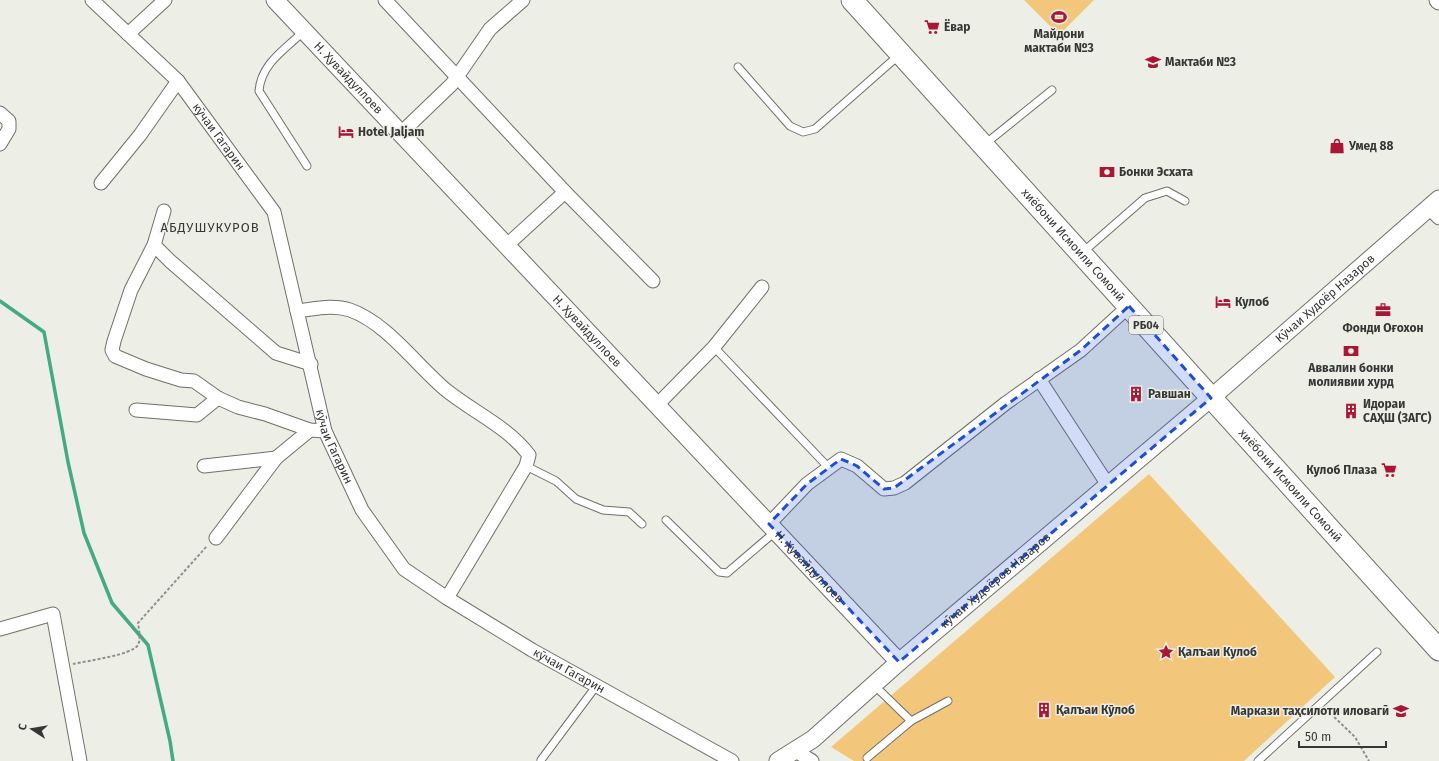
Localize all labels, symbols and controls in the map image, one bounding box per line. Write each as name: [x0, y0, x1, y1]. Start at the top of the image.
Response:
sports icon: Майдони мактаби №3: [1050, 8, 1068, 26]
supermarket icon: Ёвар: [923, 18, 941, 36]
place label: Ёвар: [944, 19, 971, 34]
place label: Майдони мактаби №3: [1024, 27, 1094, 55]
street label: Н. Ҳувайдуллоев: [311, 39, 386, 117]
school or university icon: Мактаби №3: [1144, 53, 1162, 71]
place label: Мактаби №3: [1165, 55, 1236, 69]
street label: кӯчаи Гагарин: [189, 100, 248, 173]
hotel icon: Hotel Jaljam: [337, 123, 355, 141]
place label: Hotel Jaljam: [358, 125, 424, 139]
shop icon: Умед 88: [1328, 137, 1346, 155]
place label: Умед 88: [1348, 139, 1394, 153]
bank icon: Бонки Эсхата: [1098, 163, 1116, 181]
place label: Бонки Эсхата: [1119, 165, 1193, 179]
street label: хиёбони Исмоили Сомонӣ: [1019, 185, 1128, 304]
district label: АБДУШУКУРОВ: [160, 220, 260, 235]
street label: Кӯчаи Худоёр Назаров: [1273, 251, 1378, 345]
street label: Н. Ҳувайдуллоев: [550, 292, 624, 370]
hotel icon: Кулоб: [1214, 293, 1232, 311]
place label: Кулоб: [1235, 295, 1269, 309]
office icon: Фонди Оғохон: [1374, 301, 1392, 319]
road number: РБ04: [1129, 316, 1163, 334]
place label: Фонди Оғохон: [1342, 321, 1424, 335]
bank icon: Аввалин бонки молиявии хурд: [1342, 342, 1360, 360]
place label: Аввалин бонки молиявии хурд: [1307, 361, 1394, 389]
building icon: Равшан: [1127, 385, 1145, 403]
place label: Равшан: [1148, 387, 1191, 401]
place label: Идораи САҲШ (ЗАГС): [1363, 397, 1431, 425]
building icon: Идораи САҲШ (ЗАГС): [1342, 402, 1360, 420]
street label: кӯчаи Гагарин: [313, 408, 356, 486]
street label: хиёбони Исмоили Сомонӣ: [1236, 426, 1345, 545]
supermarket icon: Кулоб Плаза: [1380, 461, 1398, 479]
place label: Кулоб Плаза: [1306, 463, 1377, 477]
street label: Н. Ҳувайдуллоев: [772, 528, 847, 606]
street label: кӯчаи Худоёров Назаров: [937, 530, 1054, 631]
place icon: Қалъаи Кулоб: [1157, 643, 1175, 661]
street label: кӯчаи Гагарин: [531, 645, 607, 696]
place label: Қалъаи Кулоб: [1178, 645, 1257, 659]
building icon: Қалъаи Кӯлоб: [1035, 701, 1053, 719]
school or university icon: Маркази таҳсилоти иловагӣ: [1392, 702, 1410, 720]
place label: Қалъаи Кӯлоб: [1056, 703, 1135, 717]
place label: Маркази таҳсилоти иловагӣ: [1231, 704, 1389, 718]
north arrow: [12, 709, 52, 749]
text: С: [16, 722, 30, 731]
scale bar: [1299, 723, 1386, 749]
text: 50 m: [1305, 730, 1331, 744]

